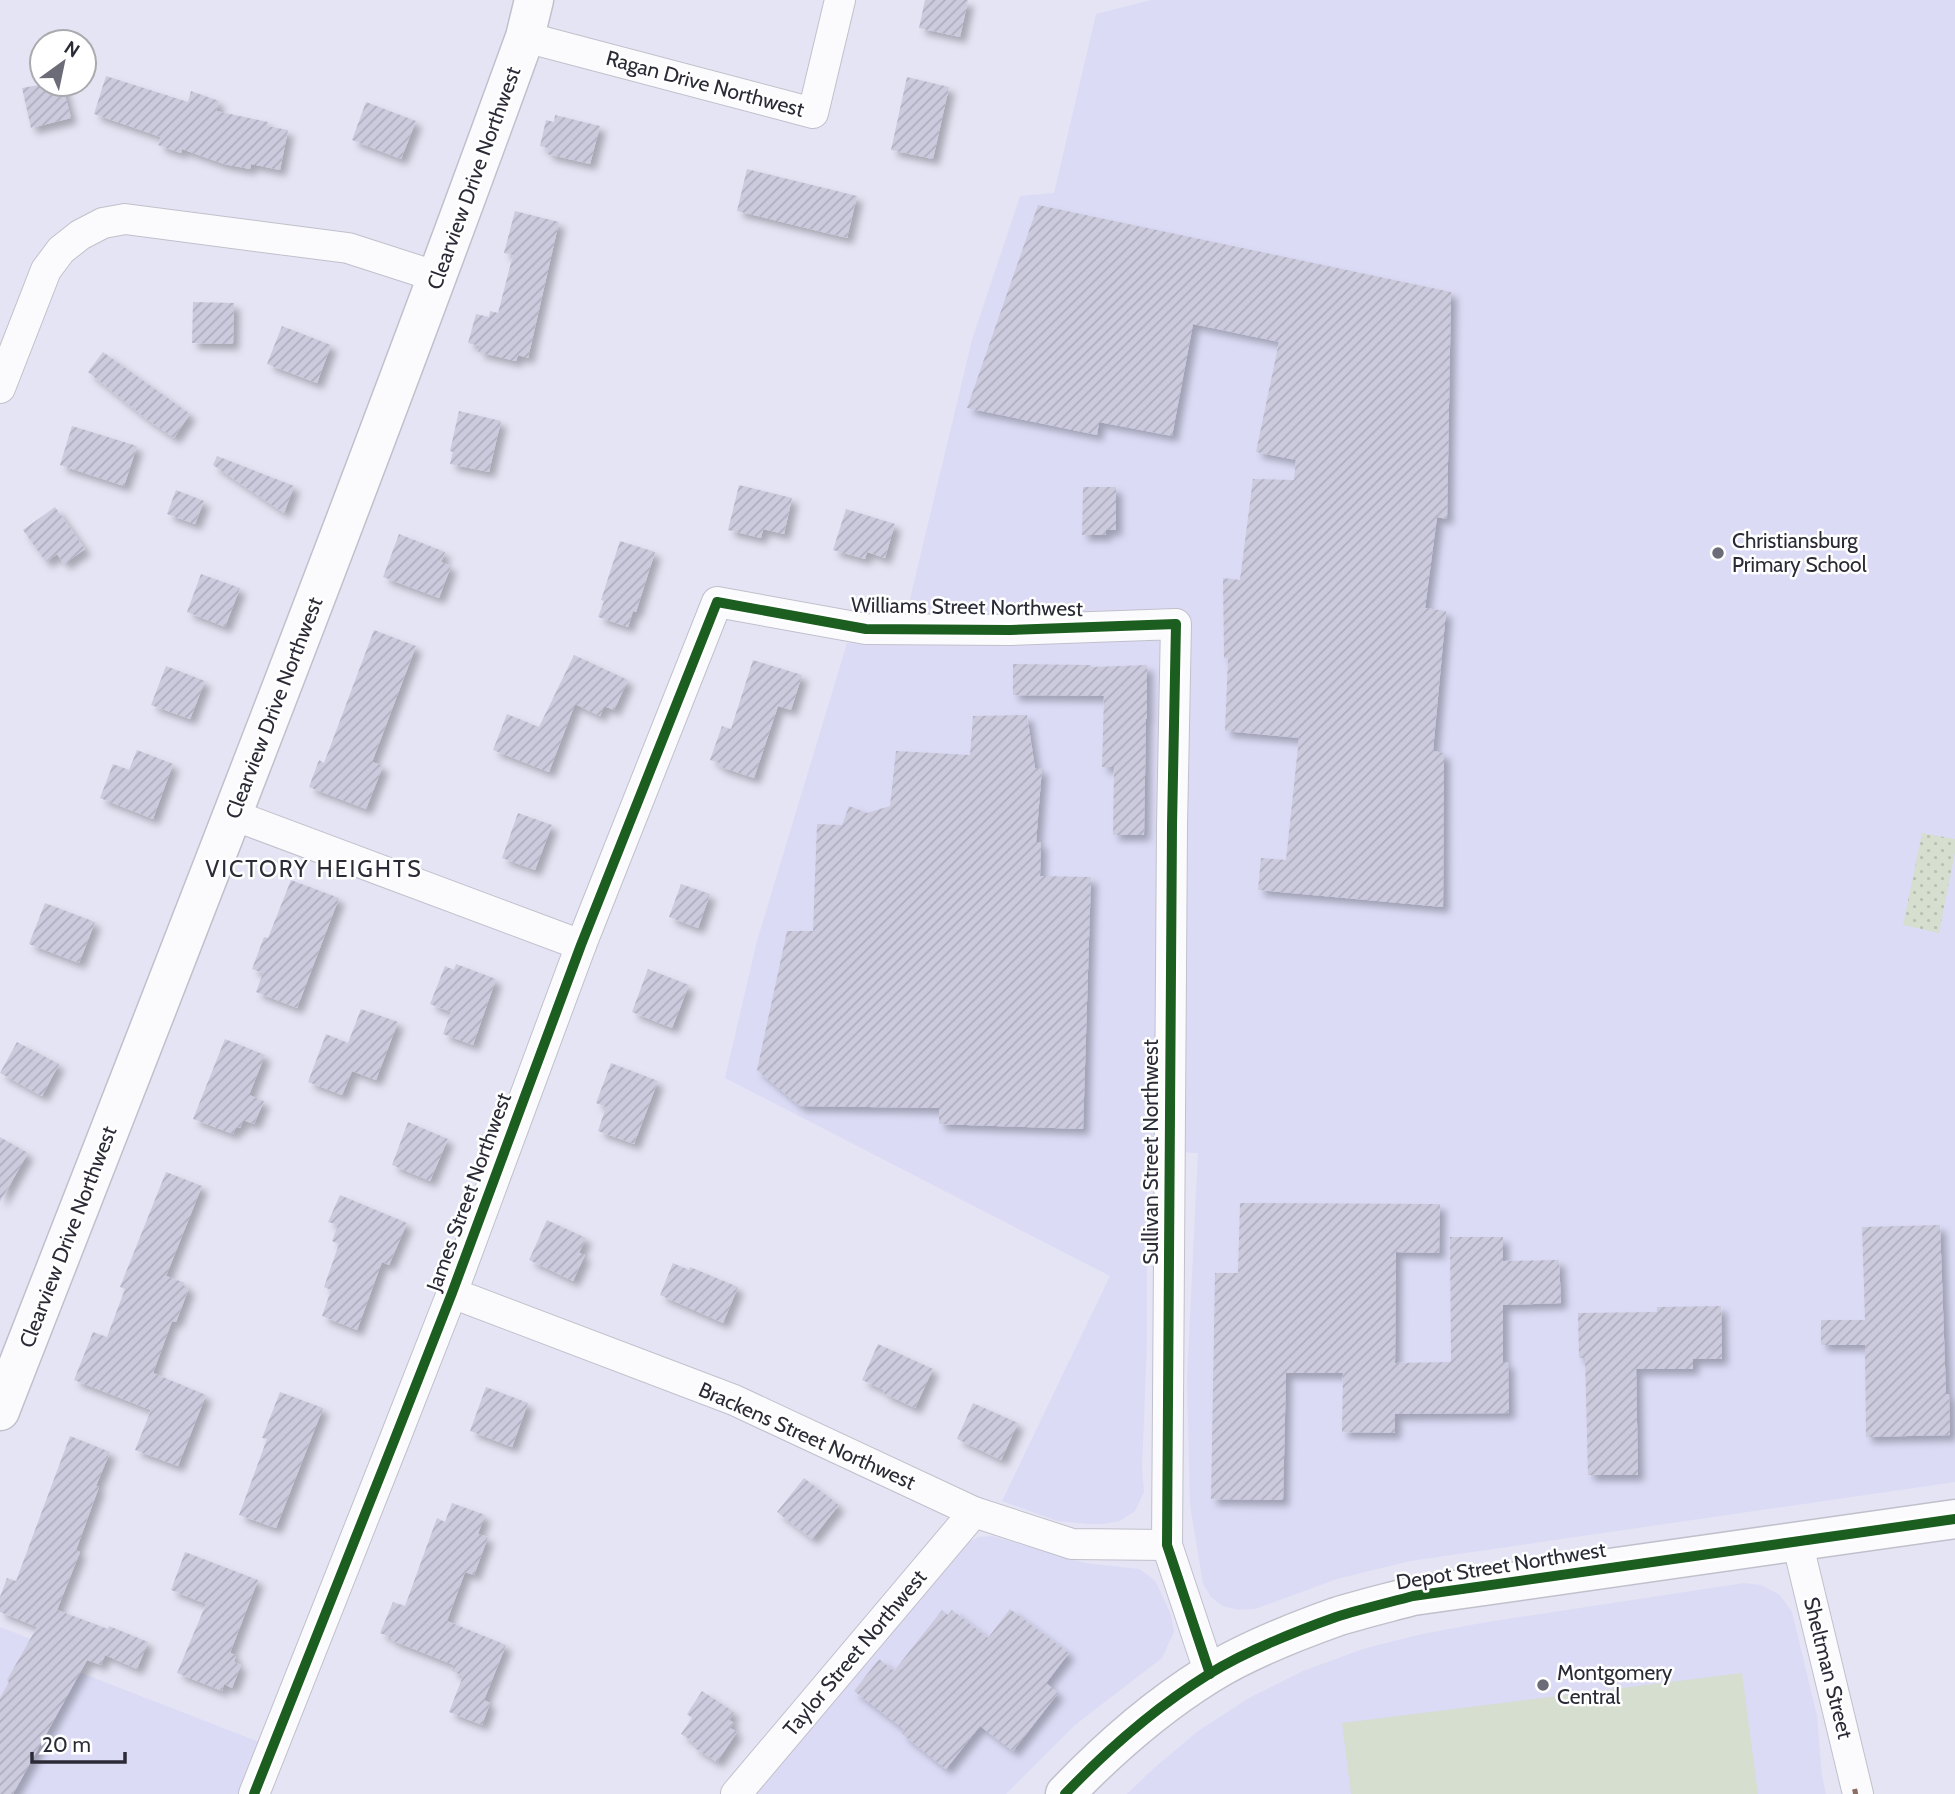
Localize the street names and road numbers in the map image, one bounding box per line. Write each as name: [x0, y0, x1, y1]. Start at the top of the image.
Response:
street label: Ragan Drive Northwest: [603, 45, 807, 122]
street label: Clearview Drive Northwest: [422, 63, 525, 293]
street label: Williams Street Northwest: [851, 592, 1083, 621]
street label: Clearview Drive Northwest: [220, 594, 327, 822]
street label: Sullivan Street Northwest: [1138, 1039, 1163, 1265]
street label: James Street Northwest: [421, 1089, 516, 1295]
street label: Clearview Drive Northwest: [14, 1123, 121, 1351]
street label: Brackens Street Northwest: [695, 1376, 919, 1495]
street label: Depot Street Northwest: [1394, 1537, 1608, 1594]
street label: Taylor Street Northwest: [778, 1564, 931, 1741]
street label: Sheltman Street: [1799, 1594, 1858, 1741]

